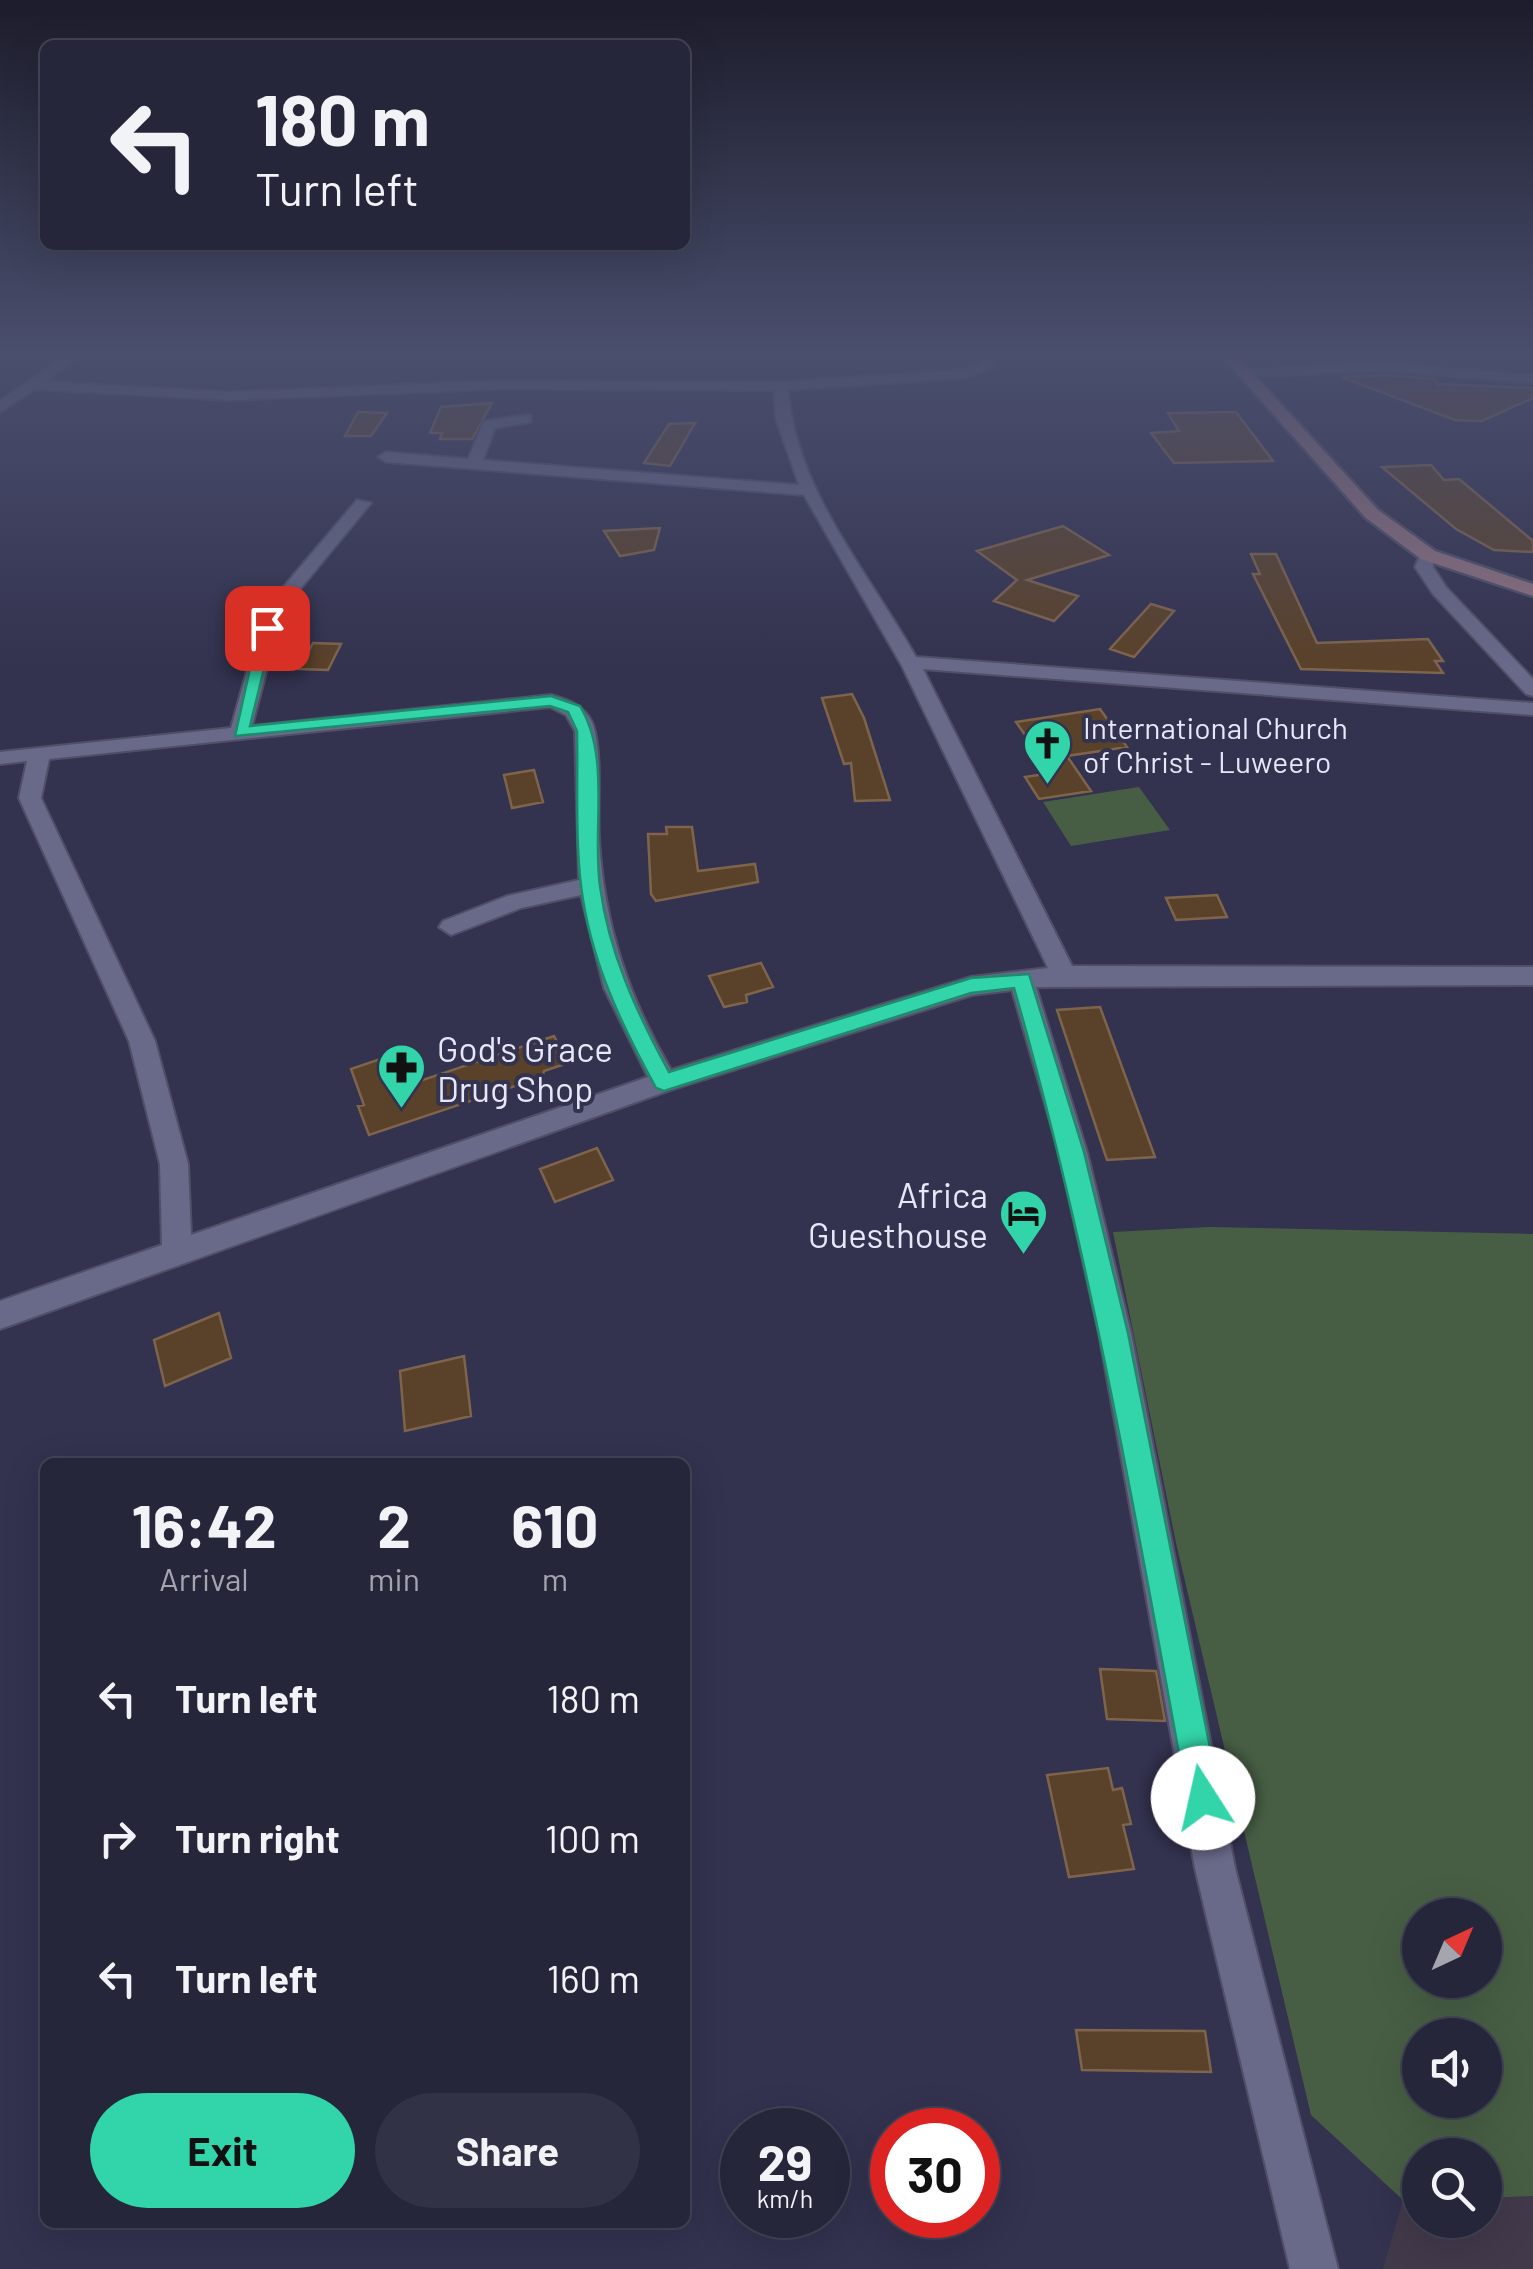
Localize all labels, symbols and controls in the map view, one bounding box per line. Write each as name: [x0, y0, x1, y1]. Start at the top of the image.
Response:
text: 180 m: [255, 76, 430, 160]
icon: left: [90, 80, 220, 210]
text: Turn left: [255, 161, 419, 215]
pin: [225, 586, 310, 671]
icon: arrive: [240, 601, 295, 656]
place label: International Church of Christ - Luweero: [1083, 709, 1348, 779]
church icon: International Church of Christ - Luweero: [1022, 718, 1074, 786]
place label: God's Grace Drug Shop: [437, 1027, 613, 1109]
pharmacy icon: God's Grace Drug Shop: [376, 1042, 428, 1110]
place label: Africa Guesthouse: [808, 1173, 988, 1255]
hotel icon: Africa Guesthouse: [997, 1188, 1049, 1256]
text: 16:42: [131, 1488, 277, 1560]
text: 2: [377, 1488, 411, 1560]
text: 610: [511, 1488, 599, 1560]
text: Arrival: [159, 1559, 249, 1597]
text: min: [368, 1559, 420, 1597]
text: m: [542, 1559, 568, 1597]
icon: left: [90, 1671, 145, 1726]
text: Turn left: [175, 1675, 318, 1721]
text: 180 m: [546, 1675, 640, 1721]
position arrow: [1151, 1746, 1255, 1850]
icon: right: [90, 1811, 145, 1866]
text: Turn right: [175, 1815, 340, 1861]
text: 100 m: [545, 1815, 640, 1861]
north arrow: [1402, 1898, 1502, 1998]
map controls: [1402, 1898, 1502, 2238]
icon: left: [90, 1951, 145, 2006]
text: Turn left: [175, 1955, 318, 2001]
text: 160 m: [547, 1955, 640, 2001]
button: sound: [1402, 2018, 1502, 2118]
button: Exit: [90, 2093, 355, 2208]
button: Share: [375, 2093, 640, 2208]
speed limit sign: 30: [870, 2108, 1000, 2238]
text: 29: [758, 2131, 812, 2191]
button: search: [1402, 2138, 1502, 2238]
text: km/h: [757, 2183, 813, 2213]

